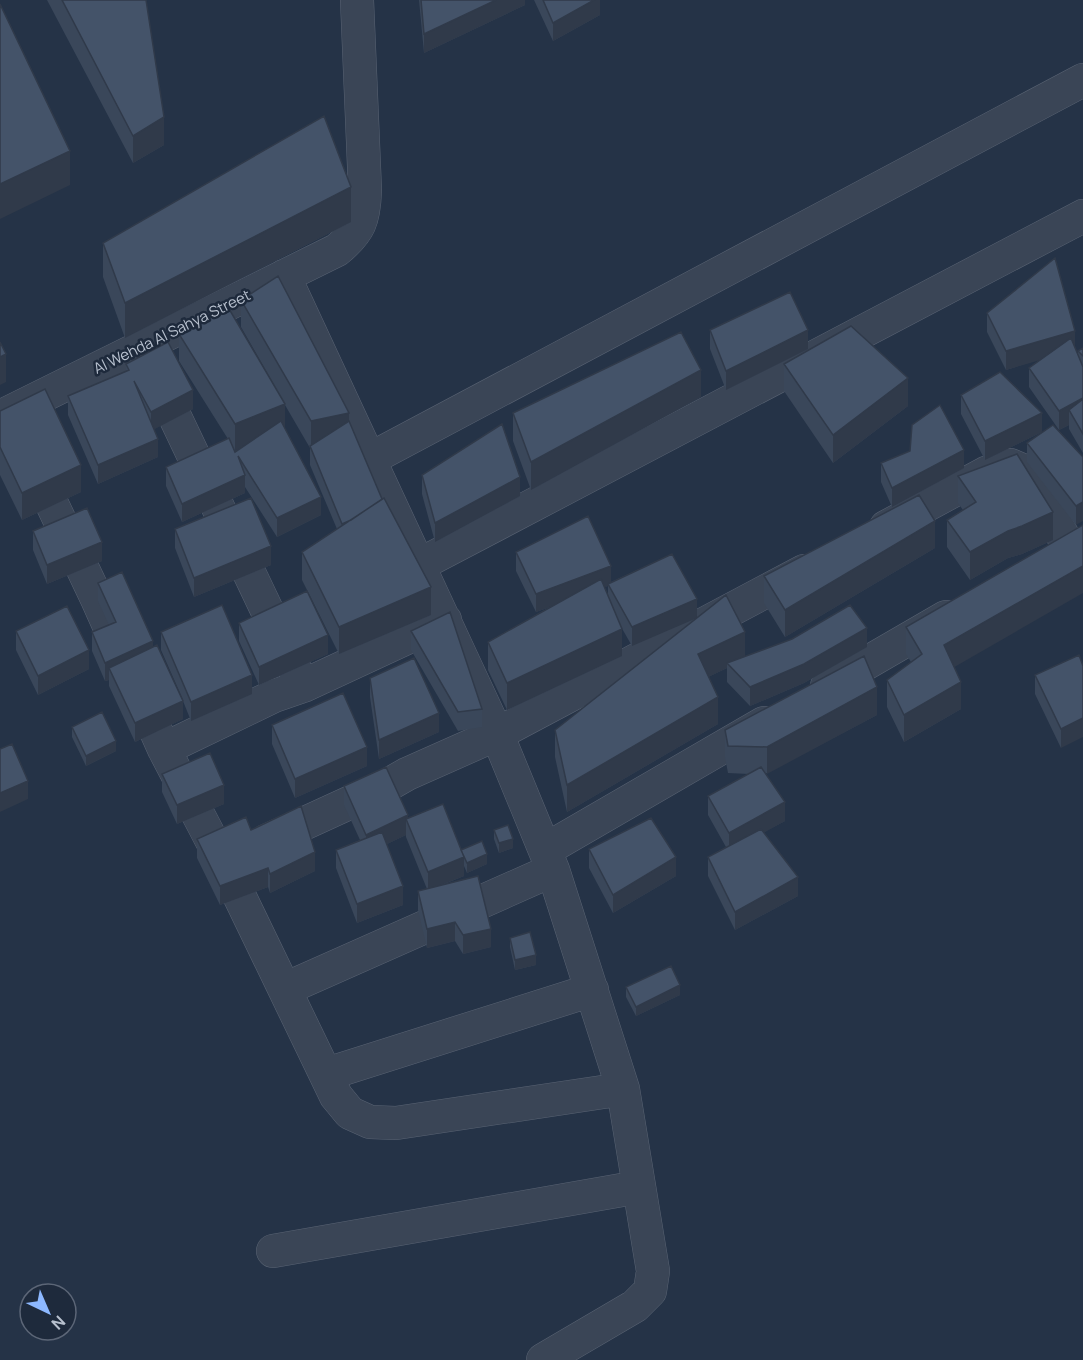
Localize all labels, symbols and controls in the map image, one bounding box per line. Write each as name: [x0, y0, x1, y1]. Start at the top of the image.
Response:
street label: Al Wehda Al Sahya Street: [90, 284, 254, 379]
north arrow: [18, 1282, 78, 1342]
text: N: [47, 1311, 70, 1335]

